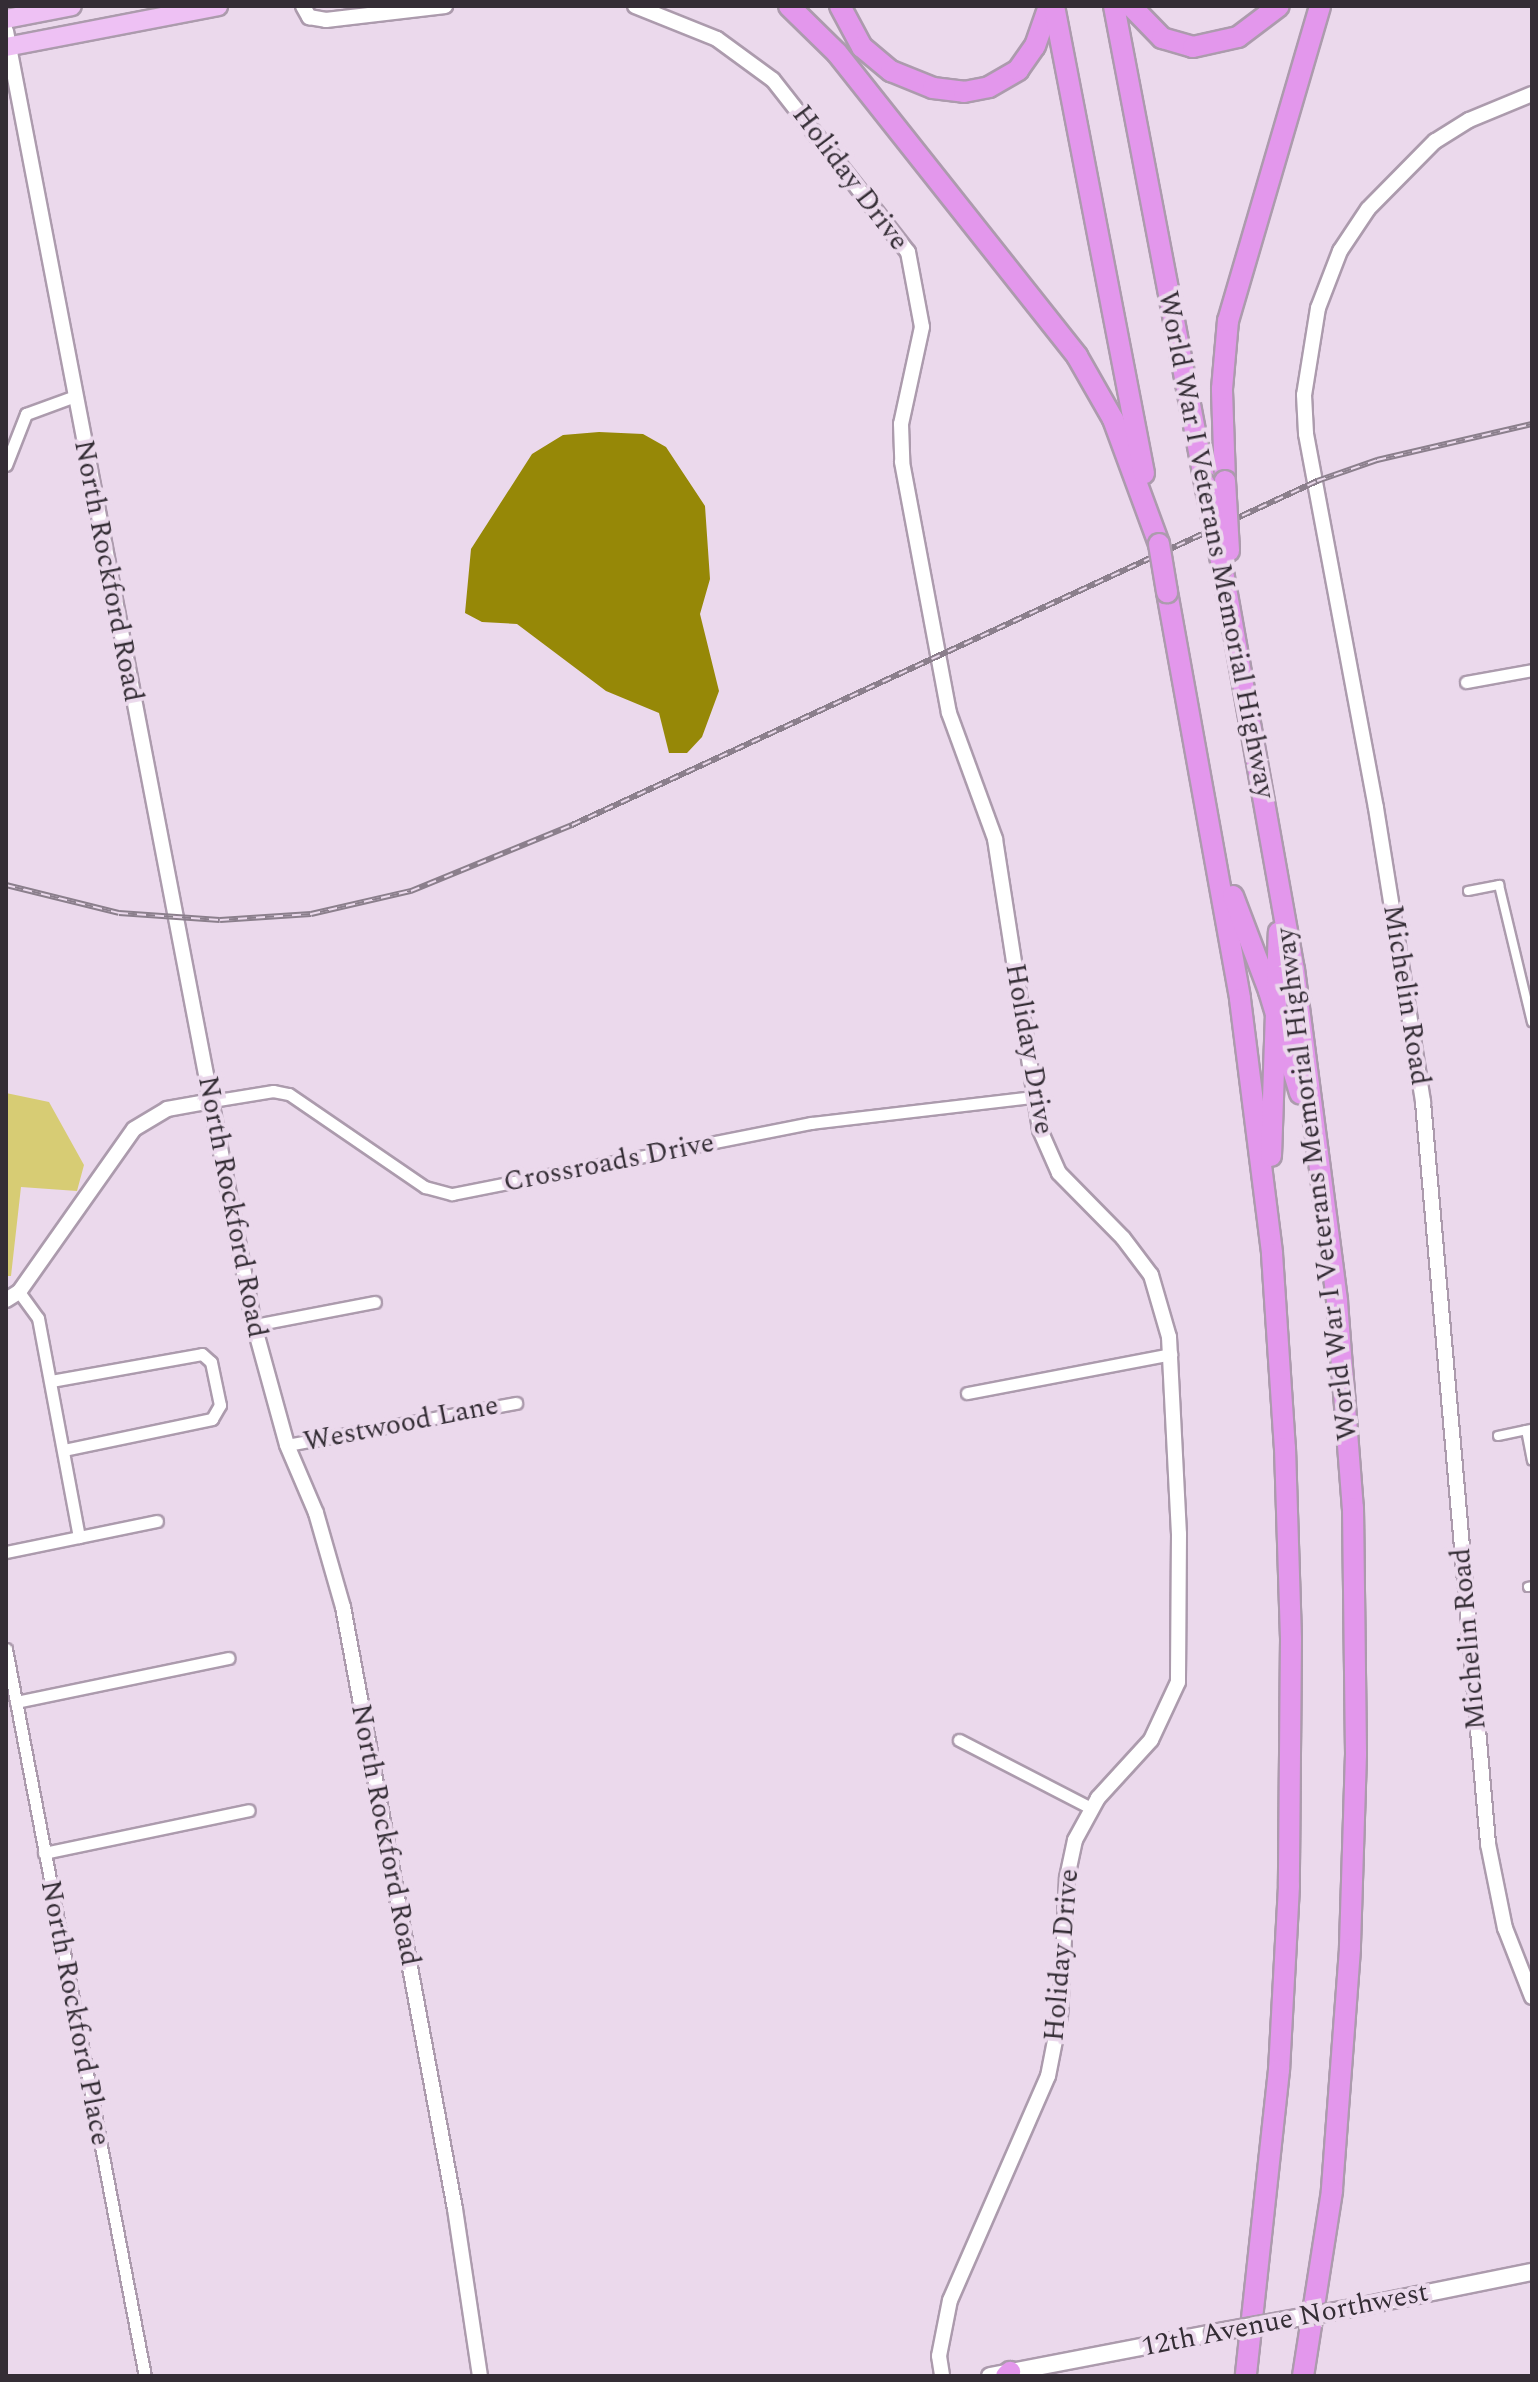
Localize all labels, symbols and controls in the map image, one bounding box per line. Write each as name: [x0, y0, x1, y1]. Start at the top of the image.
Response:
street label: Holiday Drive: [785, 99, 915, 257]
street label: World War I Veterans Memorial Highway: [1150, 288, 1282, 802]
street label: North Rockford Road: [66, 437, 150, 705]
street label: Michelin Road: [1375, 902, 1437, 1088]
street label: World War I Veterans Memorial Highway: [1269, 926, 1365, 1442]
street label: Holiday Drive: [997, 961, 1061, 1137]
street label: North Rockford Road: [190, 1073, 274, 1341]
street label: Crossroads Drive: [501, 1126, 717, 1200]
street label: Westwood Lane: [301, 1389, 501, 1459]
street label: Michelin Road: [1444, 1547, 1494, 1731]
street label: North Rockford Road: [343, 1701, 427, 1969]
street label: Holiday Drive: [1038, 1867, 1086, 2043]
street label: North Rockford Place: [33, 1877, 117, 2149]
street label: 12th Avenue Northwest: [1139, 2276, 1431, 2364]

